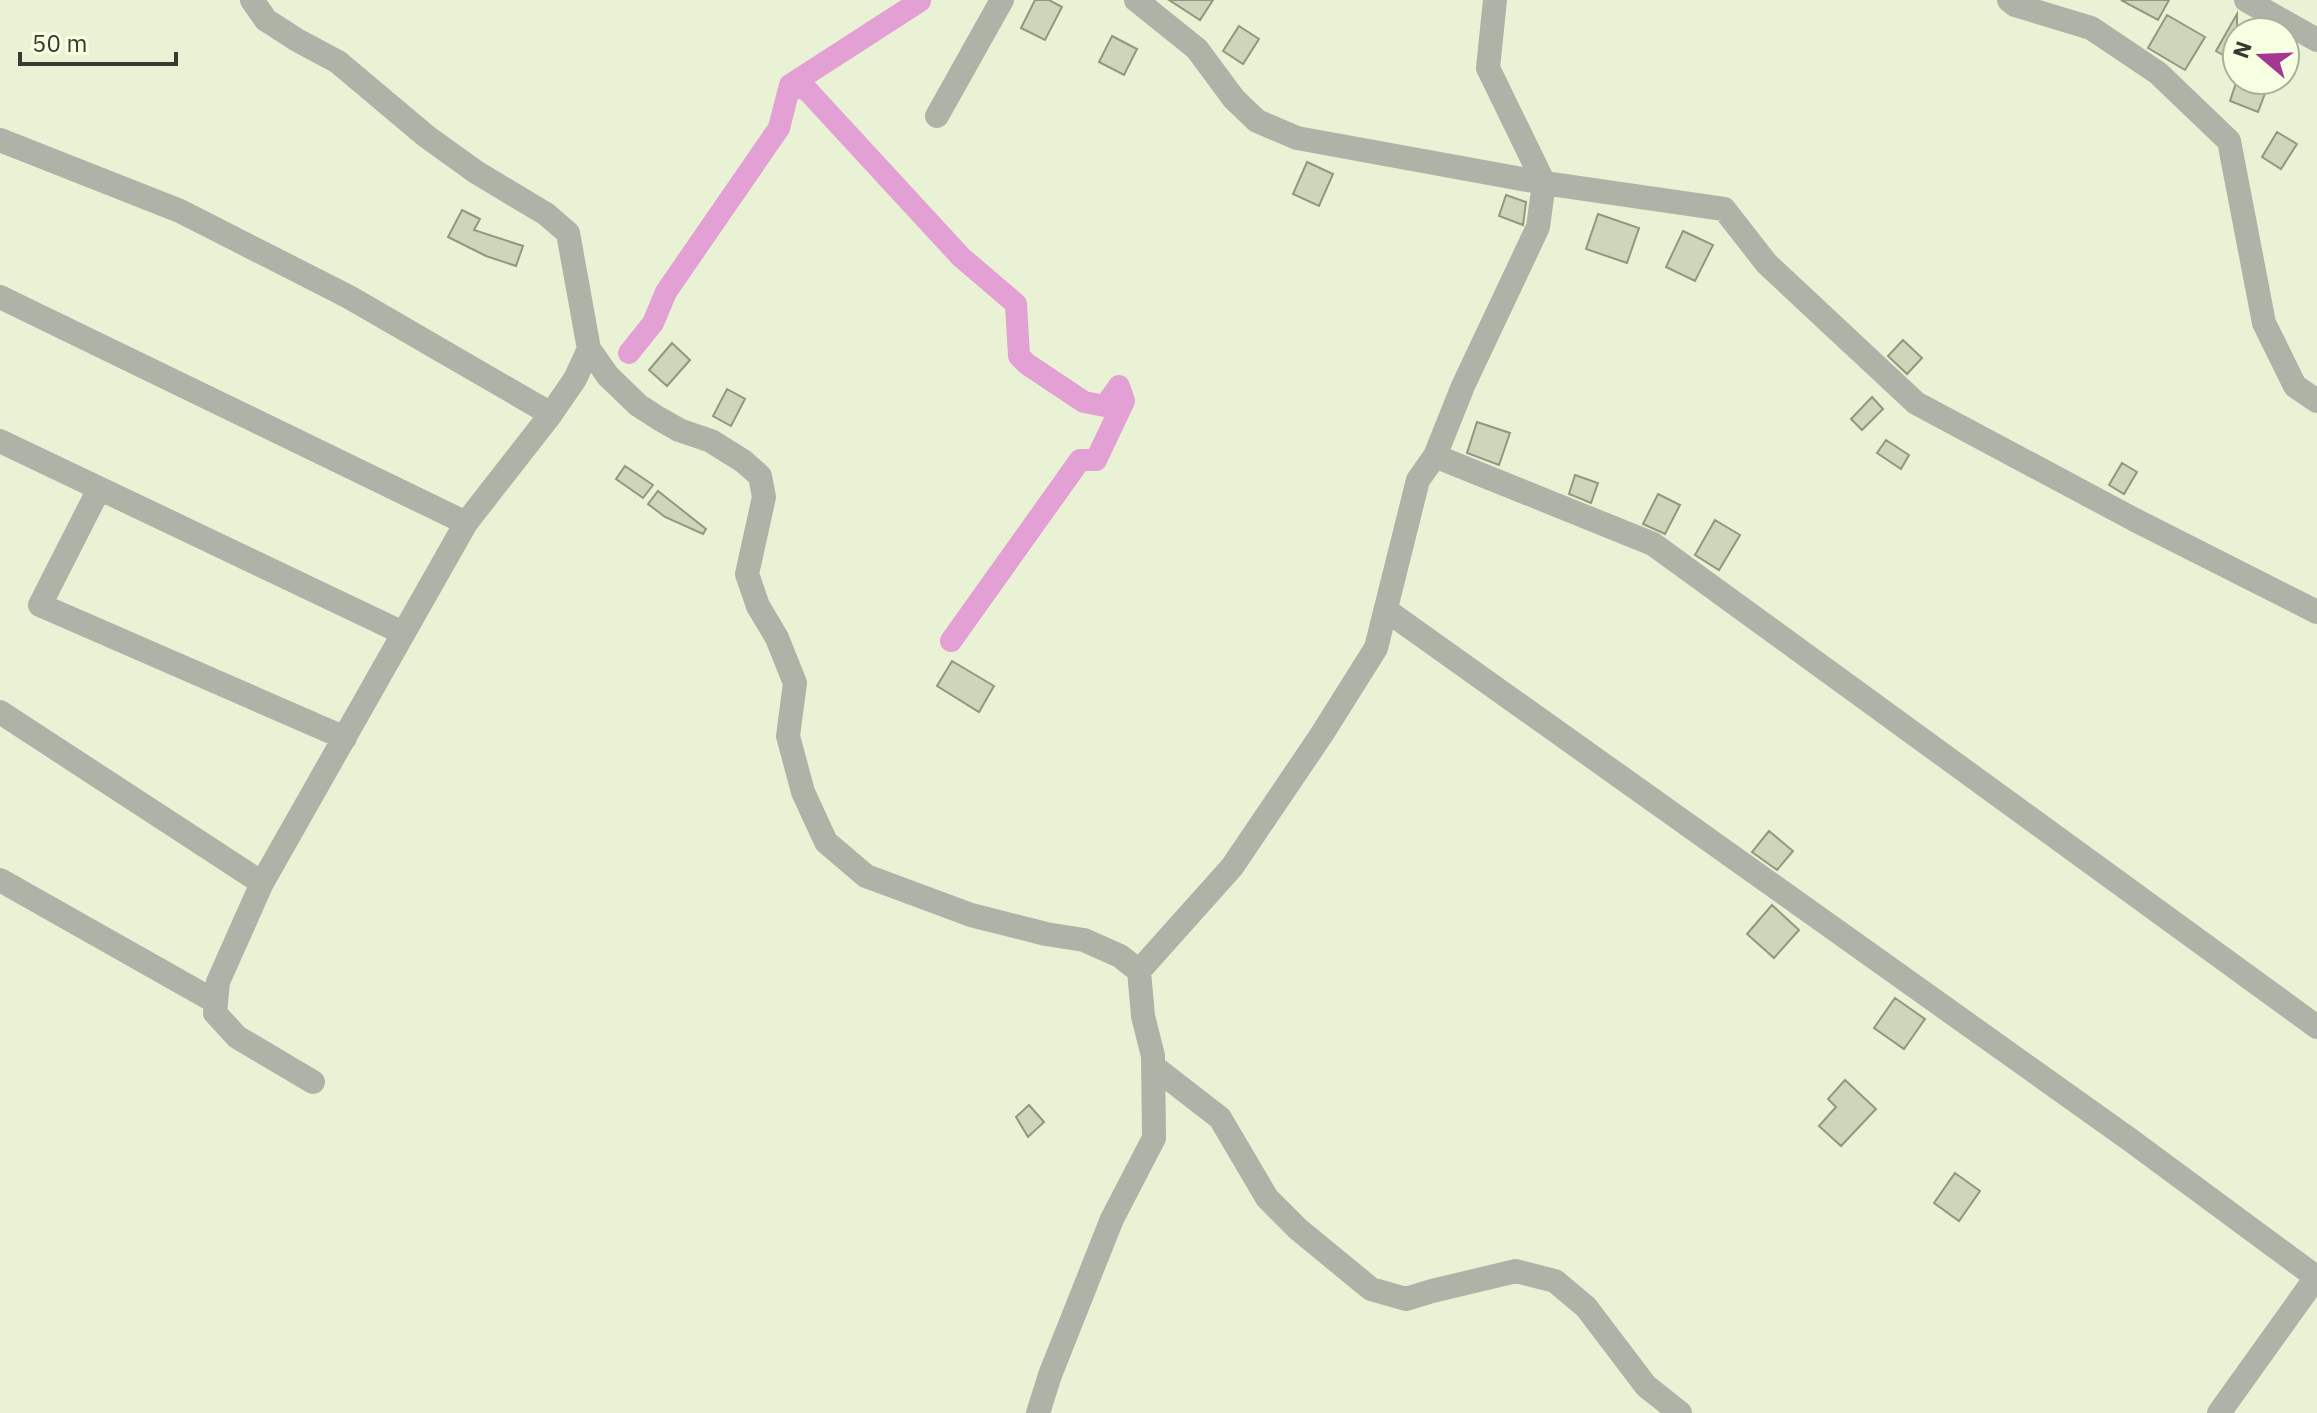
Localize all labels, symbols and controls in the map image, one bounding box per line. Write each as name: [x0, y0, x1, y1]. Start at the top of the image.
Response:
scale bar: [20, 16, 176, 66]
north arrow: [2221, 16, 2301, 96]
text: 50 m: [32, 27, 87, 59]
text: N: [2225, 37, 2258, 62]

